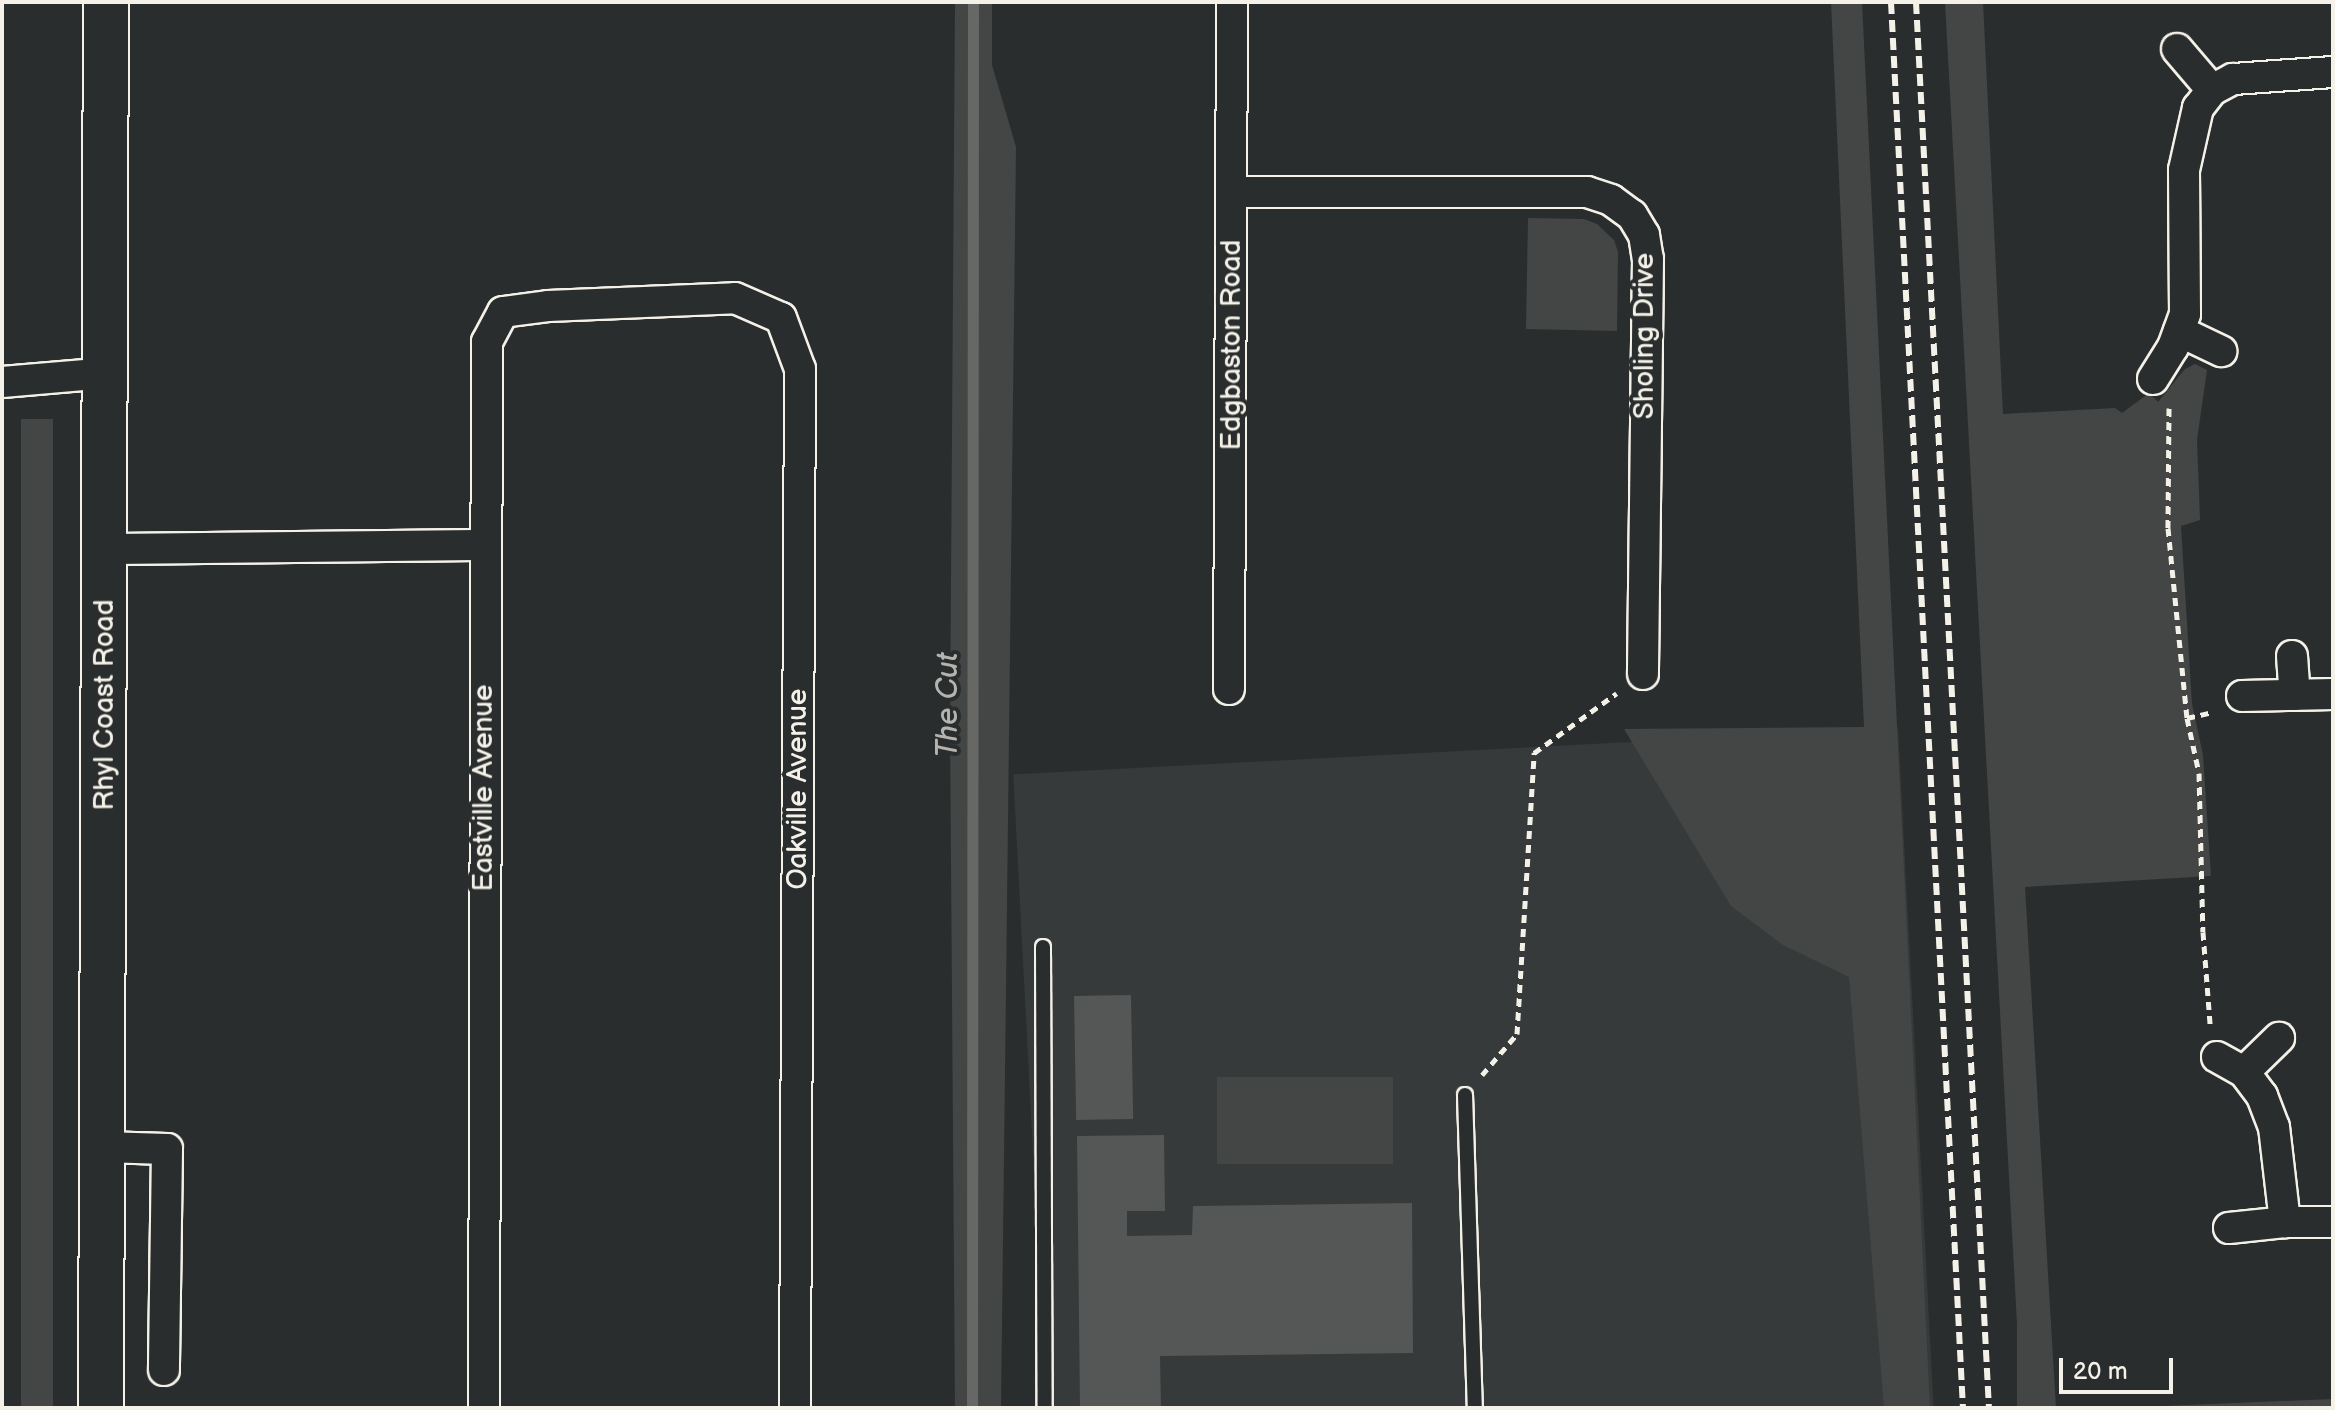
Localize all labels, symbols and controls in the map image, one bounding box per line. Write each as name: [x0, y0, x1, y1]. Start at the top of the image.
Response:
street label: Edgbaston Road: [1215, 240, 1249, 450]
street label: Sholing Drive: [1628, 253, 1662, 419]
street label: Rhyl Coast Road: [88, 599, 122, 811]
water label: The Cut: [930, 652, 966, 758]
street label: Eastville Avenue: [467, 684, 501, 892]
street label: Oakville Avenue: [781, 689, 815, 889]
scale bar: [2063, 1342, 2177, 1392]
text: 20 m: [2073, 1357, 2128, 1386]

